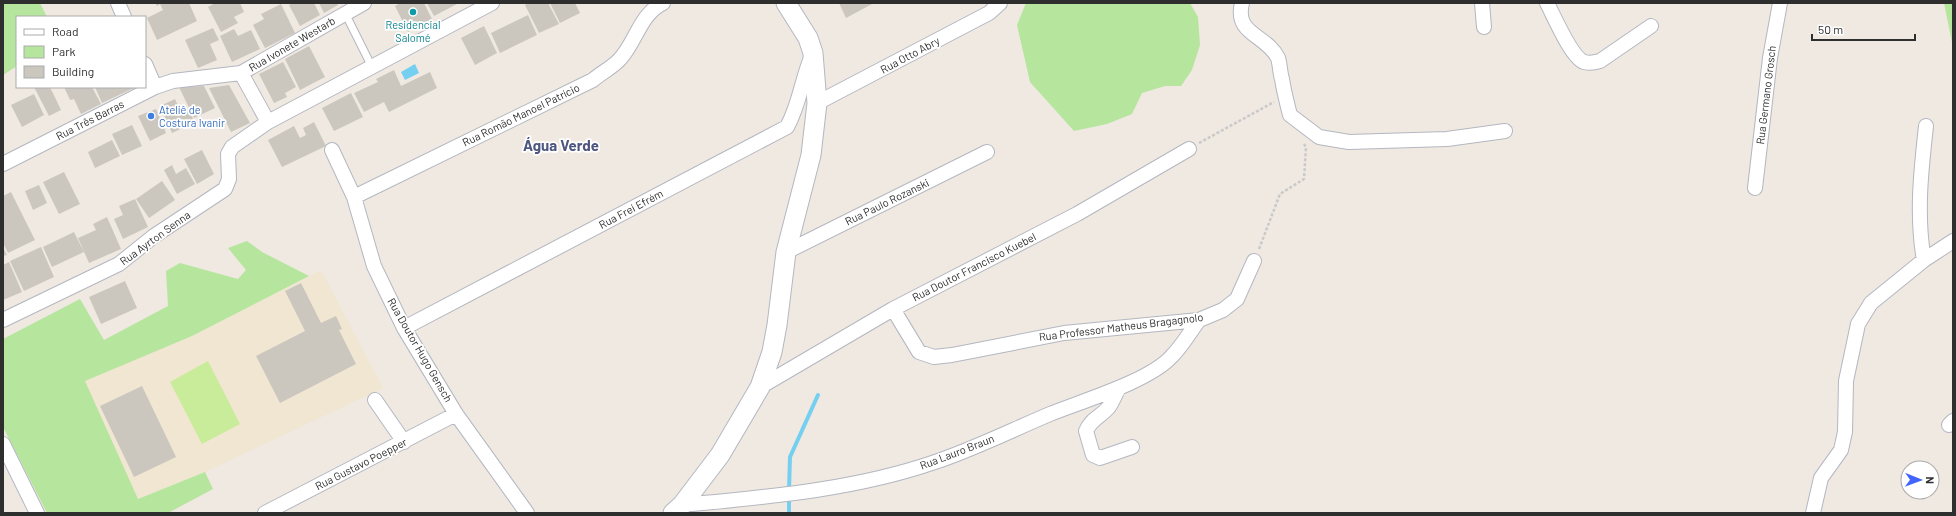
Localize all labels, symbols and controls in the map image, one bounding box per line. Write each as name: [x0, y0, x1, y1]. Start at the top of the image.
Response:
marker: Residencial Salomé: [408, 7, 418, 17]
street label: Rua Ivonete Westarb: [246, 14, 337, 74]
legend: [16, 16, 146, 88]
scale bar: [1812, 16, 1915, 42]
place label: Residencial Salomé: [386, 18, 440, 44]
text: 50 m: [1818, 22, 1843, 36]
text: Road: [52, 24, 79, 38]
street label: Rua Otto Abry: [878, 33, 942, 76]
text: Park: [52, 44, 76, 58]
street label: Rua Germano Grosch: [1753, 45, 1778, 145]
text: Building: [52, 64, 94, 78]
street label: Rua Romão Manoel Patrício: [460, 80, 582, 149]
street label: Rua Três Barras: [54, 97, 126, 142]
place label: Ateliê de Costura Ivanir: [159, 103, 225, 129]
marker: Ateliê de Costura Ivanir: [146, 111, 156, 121]
district label: Água Verde: [523, 136, 599, 154]
street label: Rua Paulo Rozanski: [843, 175, 931, 228]
street label: Rua Frei Efrém: [596, 186, 665, 231]
street label: Rua Ayrton Senna: [117, 208, 192, 267]
street label: Rua Doutor Francisco Kuebel: [910, 230, 1038, 304]
street label: Rua Doutor Hugo Gensch: [385, 295, 456, 404]
street label: Rua Professor Matheus Bragagnolo: [1038, 310, 1204, 343]
street label: Rua Lauro Braun: [918, 431, 996, 472]
street label: Rua Gustavo Poepper: [313, 435, 409, 492]
north arrow: [1900, 460, 1940, 500]
text: N: [1924, 476, 1937, 484]

